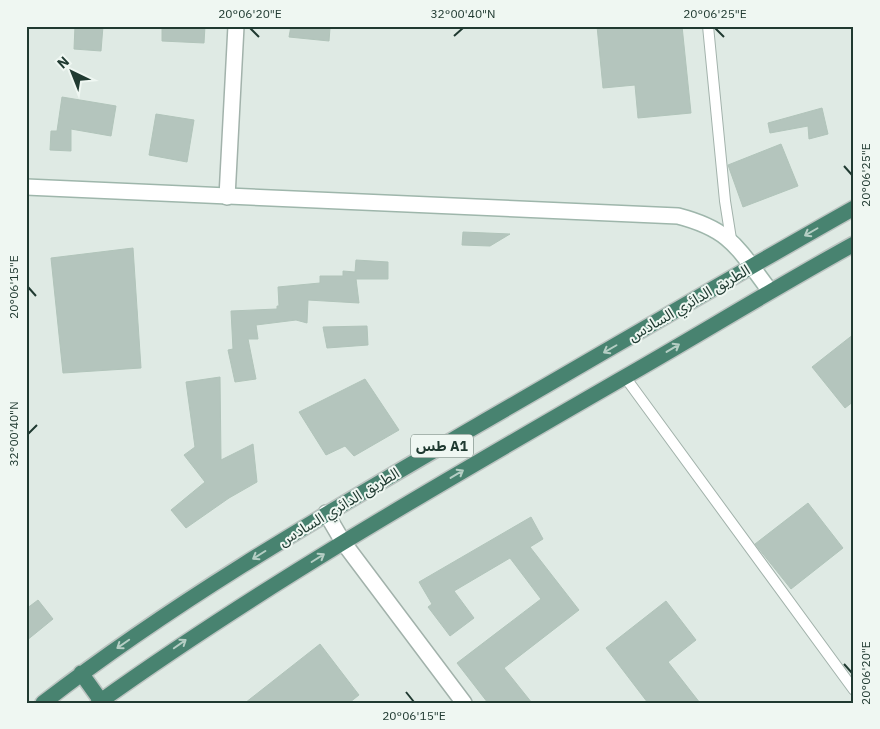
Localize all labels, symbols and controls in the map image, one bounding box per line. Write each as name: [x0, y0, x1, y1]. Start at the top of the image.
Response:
text: 20°06'20"E: [218, 6, 282, 21]
text: 32°00'40"N: [430, 6, 496, 21]
text: 20°06'25"E: [683, 6, 747, 21]
north arrow: [48, 48, 98, 98]
text: N: [53, 52, 73, 73]
text: 20°06'25"E: [858, 143, 873, 207]
one-way arrow: [805, 227, 819, 237]
text: 20°06'15"E: [6, 255, 21, 319]
street label: الطريق الدائري السادس: [624, 260, 754, 347]
one-way arrow: [666, 343, 680, 353]
one-way arrow: [604, 344, 618, 354]
text: 32°00'40"N: [6, 401, 21, 467]
road number: طس A1: [411, 434, 473, 458]
street label: الطريق الدائري السادس: [275, 463, 404, 552]
one-way arrow: [449, 468, 463, 478]
one-way arrow: [252, 550, 266, 560]
one-way arrow: [310, 552, 324, 562]
one-way arrow: [116, 639, 130, 649]
one-way arrow: [173, 639, 187, 649]
text: 20°06'20"E: [858, 641, 873, 705]
text: 20°06'15"E: [382, 708, 446, 723]

